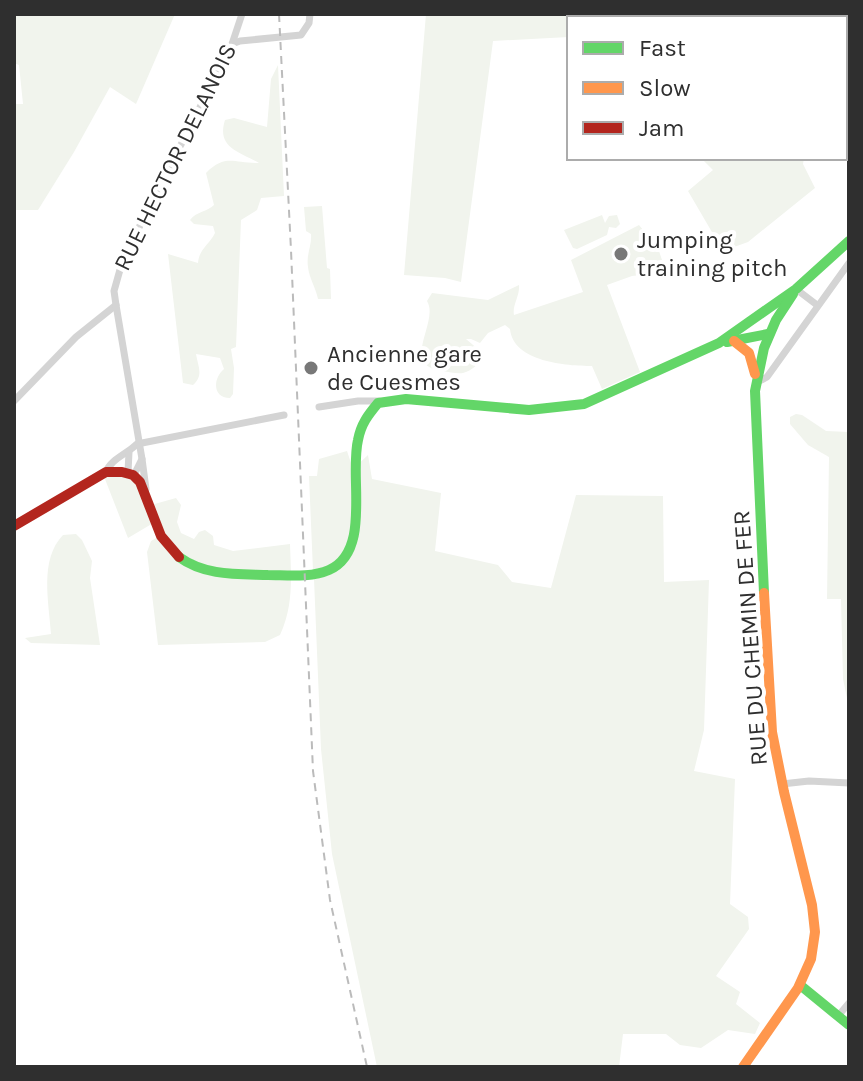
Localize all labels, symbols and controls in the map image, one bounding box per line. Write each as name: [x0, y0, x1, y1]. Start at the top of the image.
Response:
legend: [567, 16, 847, 160]
text: Fast: [639, 34, 686, 62]
street label: RUE HECTOR DELANOIS: [108, 39, 242, 275]
text: Slow: [639, 74, 691, 102]
text: Jam: [639, 114, 684, 142]
place label: Jumping training pitch: [637, 226, 788, 282]
marker: Jumping training pitch: [612, 245, 630, 263]
place label: Ancienne gare de Cuesmes: [327, 340, 482, 396]
marker: Ancienne gare de Cuesmes: [302, 359, 320, 377]
street label: RUE DU CHEMIN DE FER: [727, 509, 773, 767]

